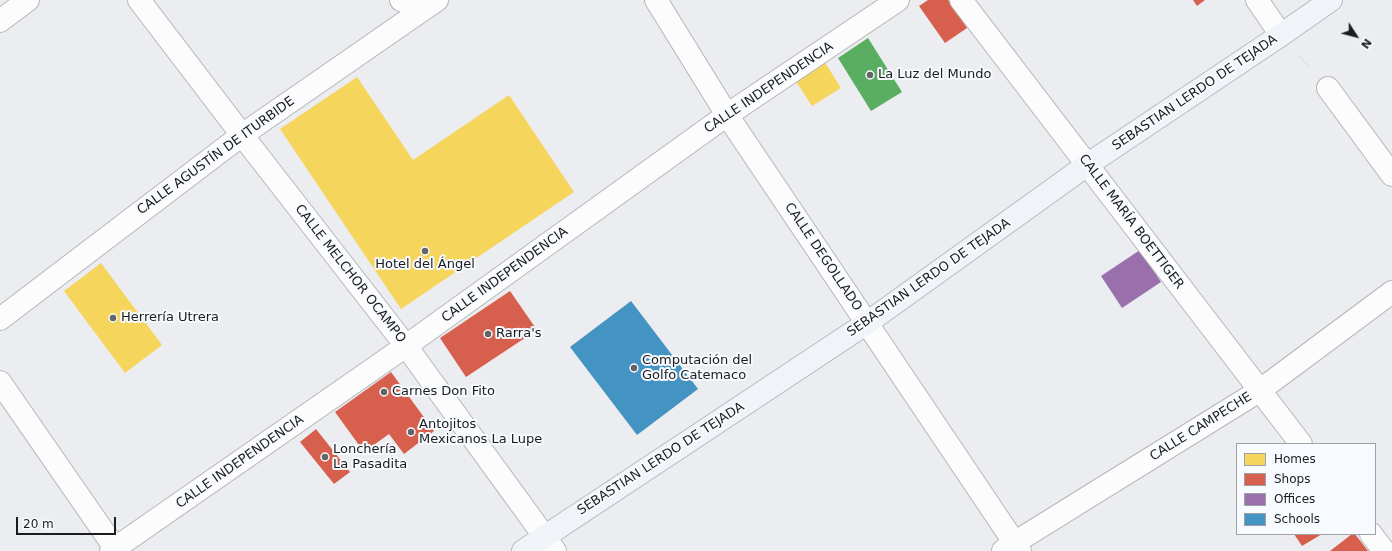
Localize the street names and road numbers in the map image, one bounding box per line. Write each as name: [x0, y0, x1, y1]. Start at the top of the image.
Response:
street label: SEBASTIAN LERDO DE TEJADA: [1110, 32, 1280, 154]
street label: CALLE INDEPENDENCIA: [702, 39, 836, 137]
street label: CALLE AGUSTÍN DE ITURBIDE: [134, 94, 298, 218]
street label: CALLE MARÍA BOETTIGER: [1075, 152, 1187, 292]
street label: CALLE DEGOLLADO: [781, 200, 865, 314]
street label: CALLE MELCHOR OCAMPO: [291, 202, 409, 346]
street label: SEBASTIAN LERDO DE TEJADA: [844, 216, 1014, 340]
street label: CALLE INDEPENDENCIA: [439, 224, 571, 326]
street label: CALLE CAMPECHE: [1147, 389, 1255, 465]
street label: SEBASTIAN LERDO DE TEJADA: [575, 399, 747, 519]
street label: CALLE INDEPENDENCIA: [173, 412, 307, 512]

